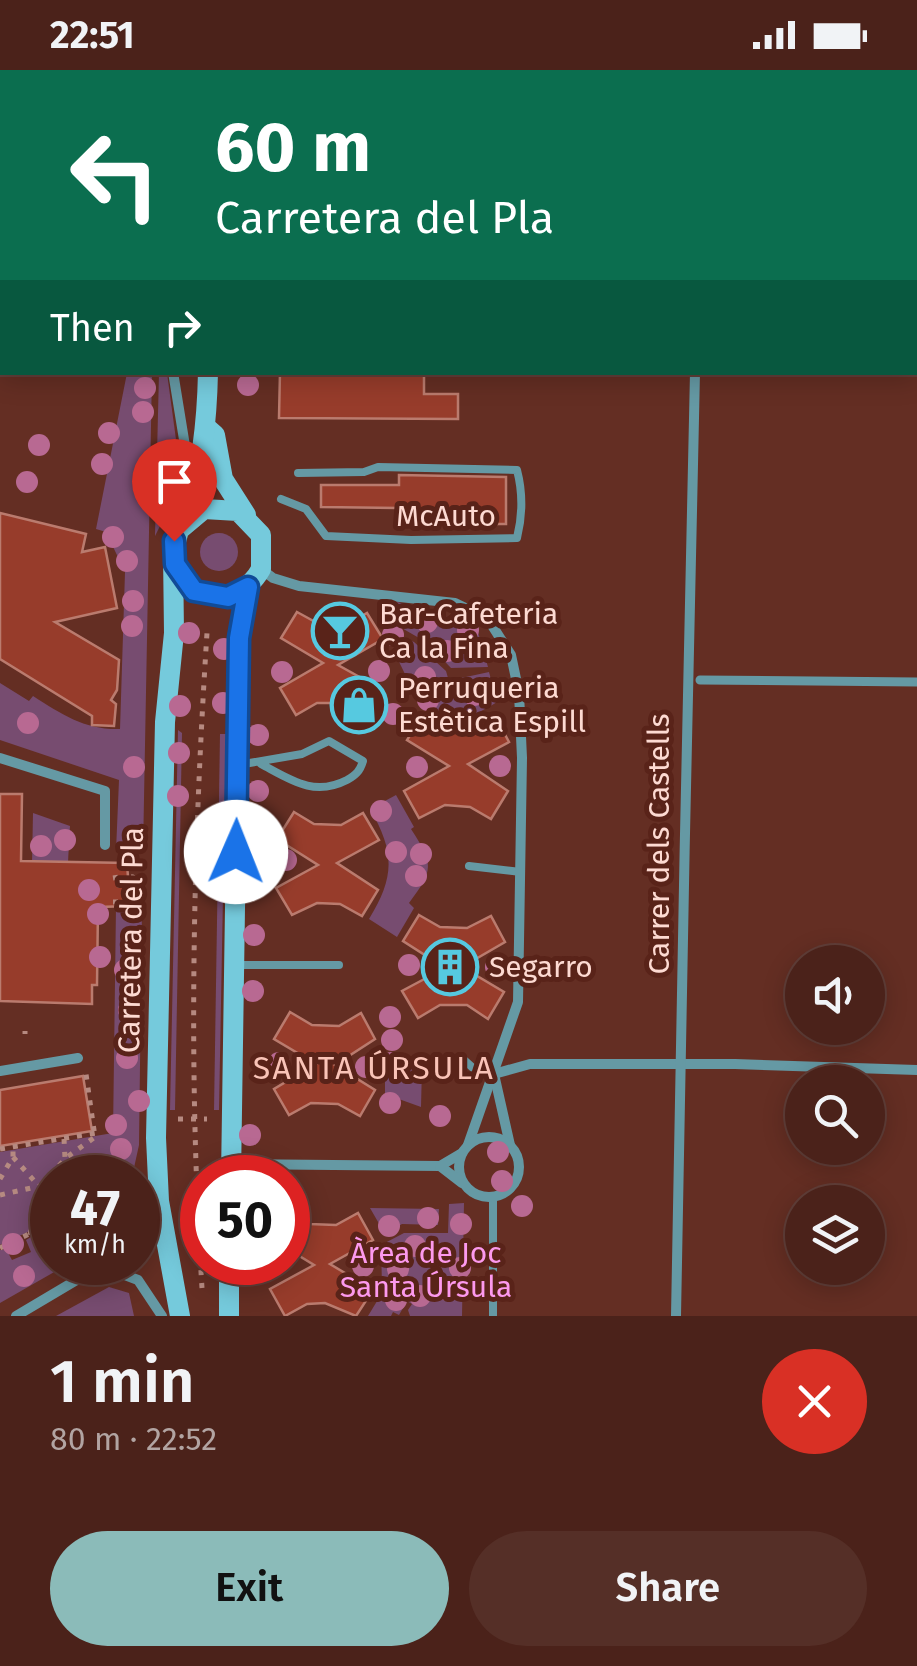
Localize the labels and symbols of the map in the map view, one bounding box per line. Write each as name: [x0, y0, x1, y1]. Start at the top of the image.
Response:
pin: [132, 439, 217, 542]
street label: McAuto: [396, 498, 496, 534]
place label: Bar-Cafeteria Ca la Fina: [379, 596, 558, 666]
bar icon: Bar-Cafeteria Ca la Fina: [310, 601, 370, 661]
place label: Perruqueria Estètica Espill: [398, 670, 586, 740]
shop icon: Perruqueria Estètica Espill: [329, 675, 389, 735]
street label: Carrer dels Castells: [641, 714, 677, 974]
position arrow: [184, 800, 288, 904]
street label: Carretera del Pla: [111, 827, 151, 1053]
building icon: Segarro: [420, 937, 480, 997]
place label: Segarro: [489, 949, 593, 985]
district label: SANTA ÚRSULA: [253, 1049, 495, 1087]
speed limit sign: 50: [180, 1155, 310, 1285]
park label: Àrea de Joc Santa Úrsula: [340, 1235, 512, 1305]

